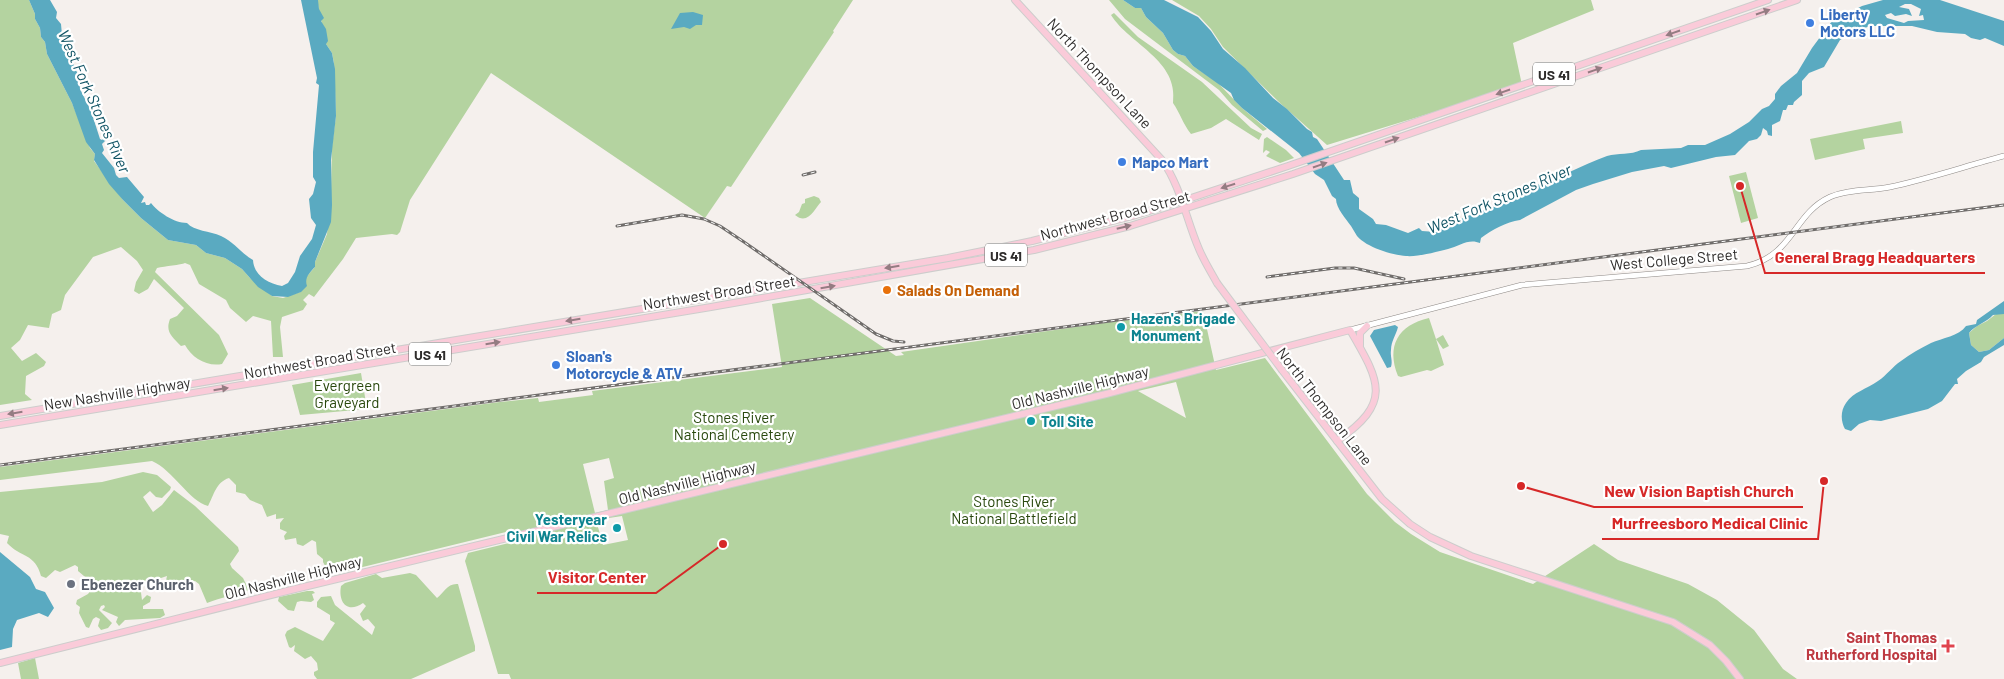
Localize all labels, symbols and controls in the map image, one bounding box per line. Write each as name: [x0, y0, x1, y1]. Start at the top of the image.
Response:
place label: Liberty Motors LLC: [1820, 5, 1895, 40]
one-way arrow: [1756, 8, 1771, 16]
street label: North Thompson Lane: [1044, 14, 1156, 132]
marker: Liberty Motors LLC: [1804, 17, 1816, 29]
water label: West Fork Stones River: [55, 26, 136, 177]
one-way arrow: [1665, 29, 1680, 37]
road number: US 41: [1533, 62, 1575, 86]
one-way arrow: [1588, 66, 1603, 74]
one-way arrow: [1495, 89, 1510, 96]
one-way arrow: [1384, 136, 1399, 144]
place label: Mapco Mart: [1132, 153, 1209, 171]
marker: Mapco Mart: [1116, 156, 1128, 168]
water label: West Fork Stones River: [1424, 158, 1575, 237]
one-way arrow: [1312, 161, 1327, 168]
one-way arrow: [1220, 183, 1235, 190]
street label: Northwest Broad Street: [1038, 186, 1192, 244]
one-way arrow: [1117, 223, 1132, 231]
callout: General Bragg Headquarters: [1765, 242, 1985, 273]
road number: US 41: [985, 244, 1027, 266]
street label: West College Street: [1609, 244, 1739, 274]
text: General Bragg Headquarters: [1775, 247, 1975, 266]
one-way arrow: [883, 264, 899, 272]
street label: Northwest Broad Street: [641, 271, 797, 313]
place label: Salads On Demand: [897, 281, 1019, 299]
one-way arrow: [820, 282, 836, 290]
marker: Salads On Demand: [881, 284, 893, 296]
place label: Hazen's Brigade Monument: [1131, 309, 1236, 344]
one-way arrow: [565, 317, 581, 325]
marker: Hazen's Brigade Monument: [1115, 321, 1127, 333]
street label: Northwest Broad Street: [242, 338, 398, 382]
one-way arrow: [485, 339, 501, 347]
road number: US 41: [409, 342, 451, 366]
street label: North Thompson Lane: [1273, 344, 1377, 468]
place label: Sloan's Motorcycle & ATV: [566, 347, 683, 382]
marker: Sloan's Motorcycle & ATV: [550, 359, 562, 371]
street label: Old Nashville Highway: [1010, 361, 1150, 413]
street label: New Nashville Highway: [42, 372, 192, 413]
park label: Evergreen Graveyard: [314, 376, 380, 411]
one-way arrow: [213, 385, 229, 393]
park label: Stones River National Cemetery: [674, 408, 794, 443]
one-way arrow: [7, 410, 23, 418]
place label: Toll Site: [1041, 412, 1094, 430]
marker: Toll Site: [1025, 415, 1037, 427]
street label: Old Nashville Highway: [617, 456, 757, 508]
callout: New Vision Baptish Church: [1594, 476, 1803, 507]
text: New Vision Baptish Church: [1604, 481, 1794, 500]
park label: Stones River National Battlefield: [951, 492, 1077, 527]
callout: Murfreesboro Medical Clinic: [1602, 508, 1818, 539]
place label: Yesteryear Civil War Relics: [506, 510, 607, 545]
text: Murfreesboro Medical Clinic: [1612, 513, 1809, 532]
marker: Yesteryear Civil War Relics: [611, 522, 623, 534]
street label: Old Nashville Highway: [223, 551, 363, 603]
callout: Visitor Center: [537, 562, 656, 593]
text: Visitor Center: [548, 567, 646, 586]
place label: Ebenezer Church: [81, 575, 194, 593]
marker: Ebenezer Church: [65, 578, 77, 590]
place label: Saint Thomas Rutherford Hospital: [1806, 628, 1937, 663]
marker: Saint Thomas Rutherford Hospital: [1941, 639, 1955, 653]

